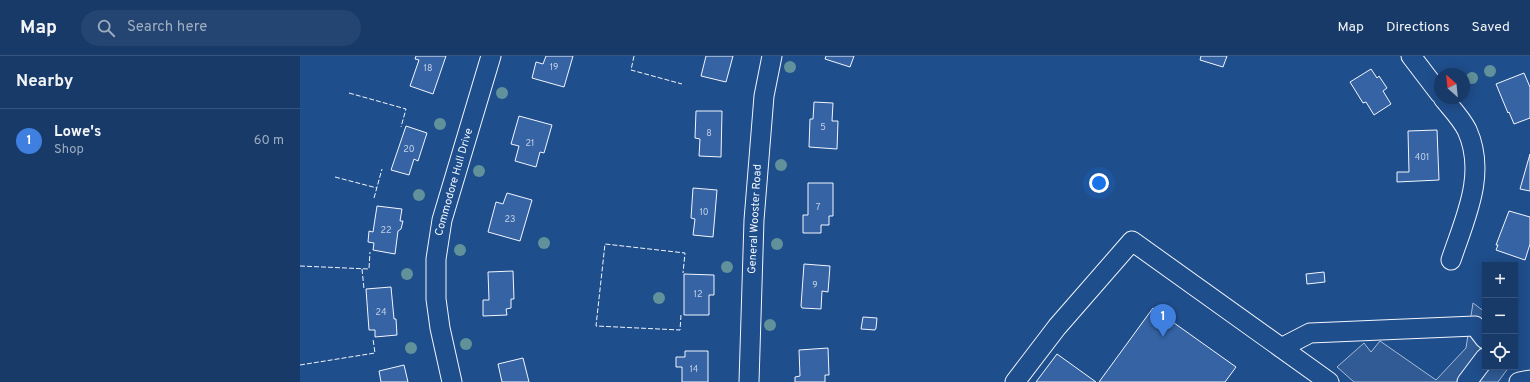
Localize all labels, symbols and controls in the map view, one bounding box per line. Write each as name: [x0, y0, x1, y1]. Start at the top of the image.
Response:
search box: [81, 10, 361, 46]
text: Map: [20, 16, 57, 40]
icon: search: [95, 17, 117, 39]
text: Search here: [127, 18, 207, 37]
text: Map: [1338, 19, 1364, 36]
text: Directions: [1386, 19, 1450, 36]
text: Saved: [1472, 19, 1510, 36]
house number: 19: [550, 62, 558, 73]
house number: 18: [424, 63, 432, 74]
north arrow: [1434, 68, 1470, 104]
text: Nearby: [16, 71, 73, 93]
house number: 5: [820, 122, 826, 133]
text: Lowe's: [54, 123, 101, 142]
street label: Commodore Hull Drive: [432, 126, 476, 238]
house number: 8: [706, 128, 712, 139]
text: 1: [26, 133, 32, 149]
text: 60 m: [254, 133, 284, 149]
house number: 21: [526, 138, 534, 149]
text: Shop: [54, 142, 84, 158]
house number: 20: [403, 144, 415, 155]
house number: 401: [1415, 152, 1429, 163]
street label: General Wooster Road: [745, 164, 765, 274]
your location: [1089, 173, 1109, 193]
house number: 7: [816, 202, 821, 213]
house number: 10: [699, 207, 709, 218]
house number: 23: [505, 214, 515, 225]
house number: 22: [380, 225, 392, 236]
map controls: [1482, 262, 1518, 370]
button: +: [1482, 262, 1518, 298]
house number: 9: [812, 280, 818, 291]
house number: 12: [694, 289, 702, 300]
button: −: [1482, 298, 1518, 334]
pin: 1: [1150, 304, 1176, 337]
house number: 24: [375, 307, 387, 318]
button: locate: [1482, 334, 1518, 370]
house number: 14: [690, 364, 699, 375]

